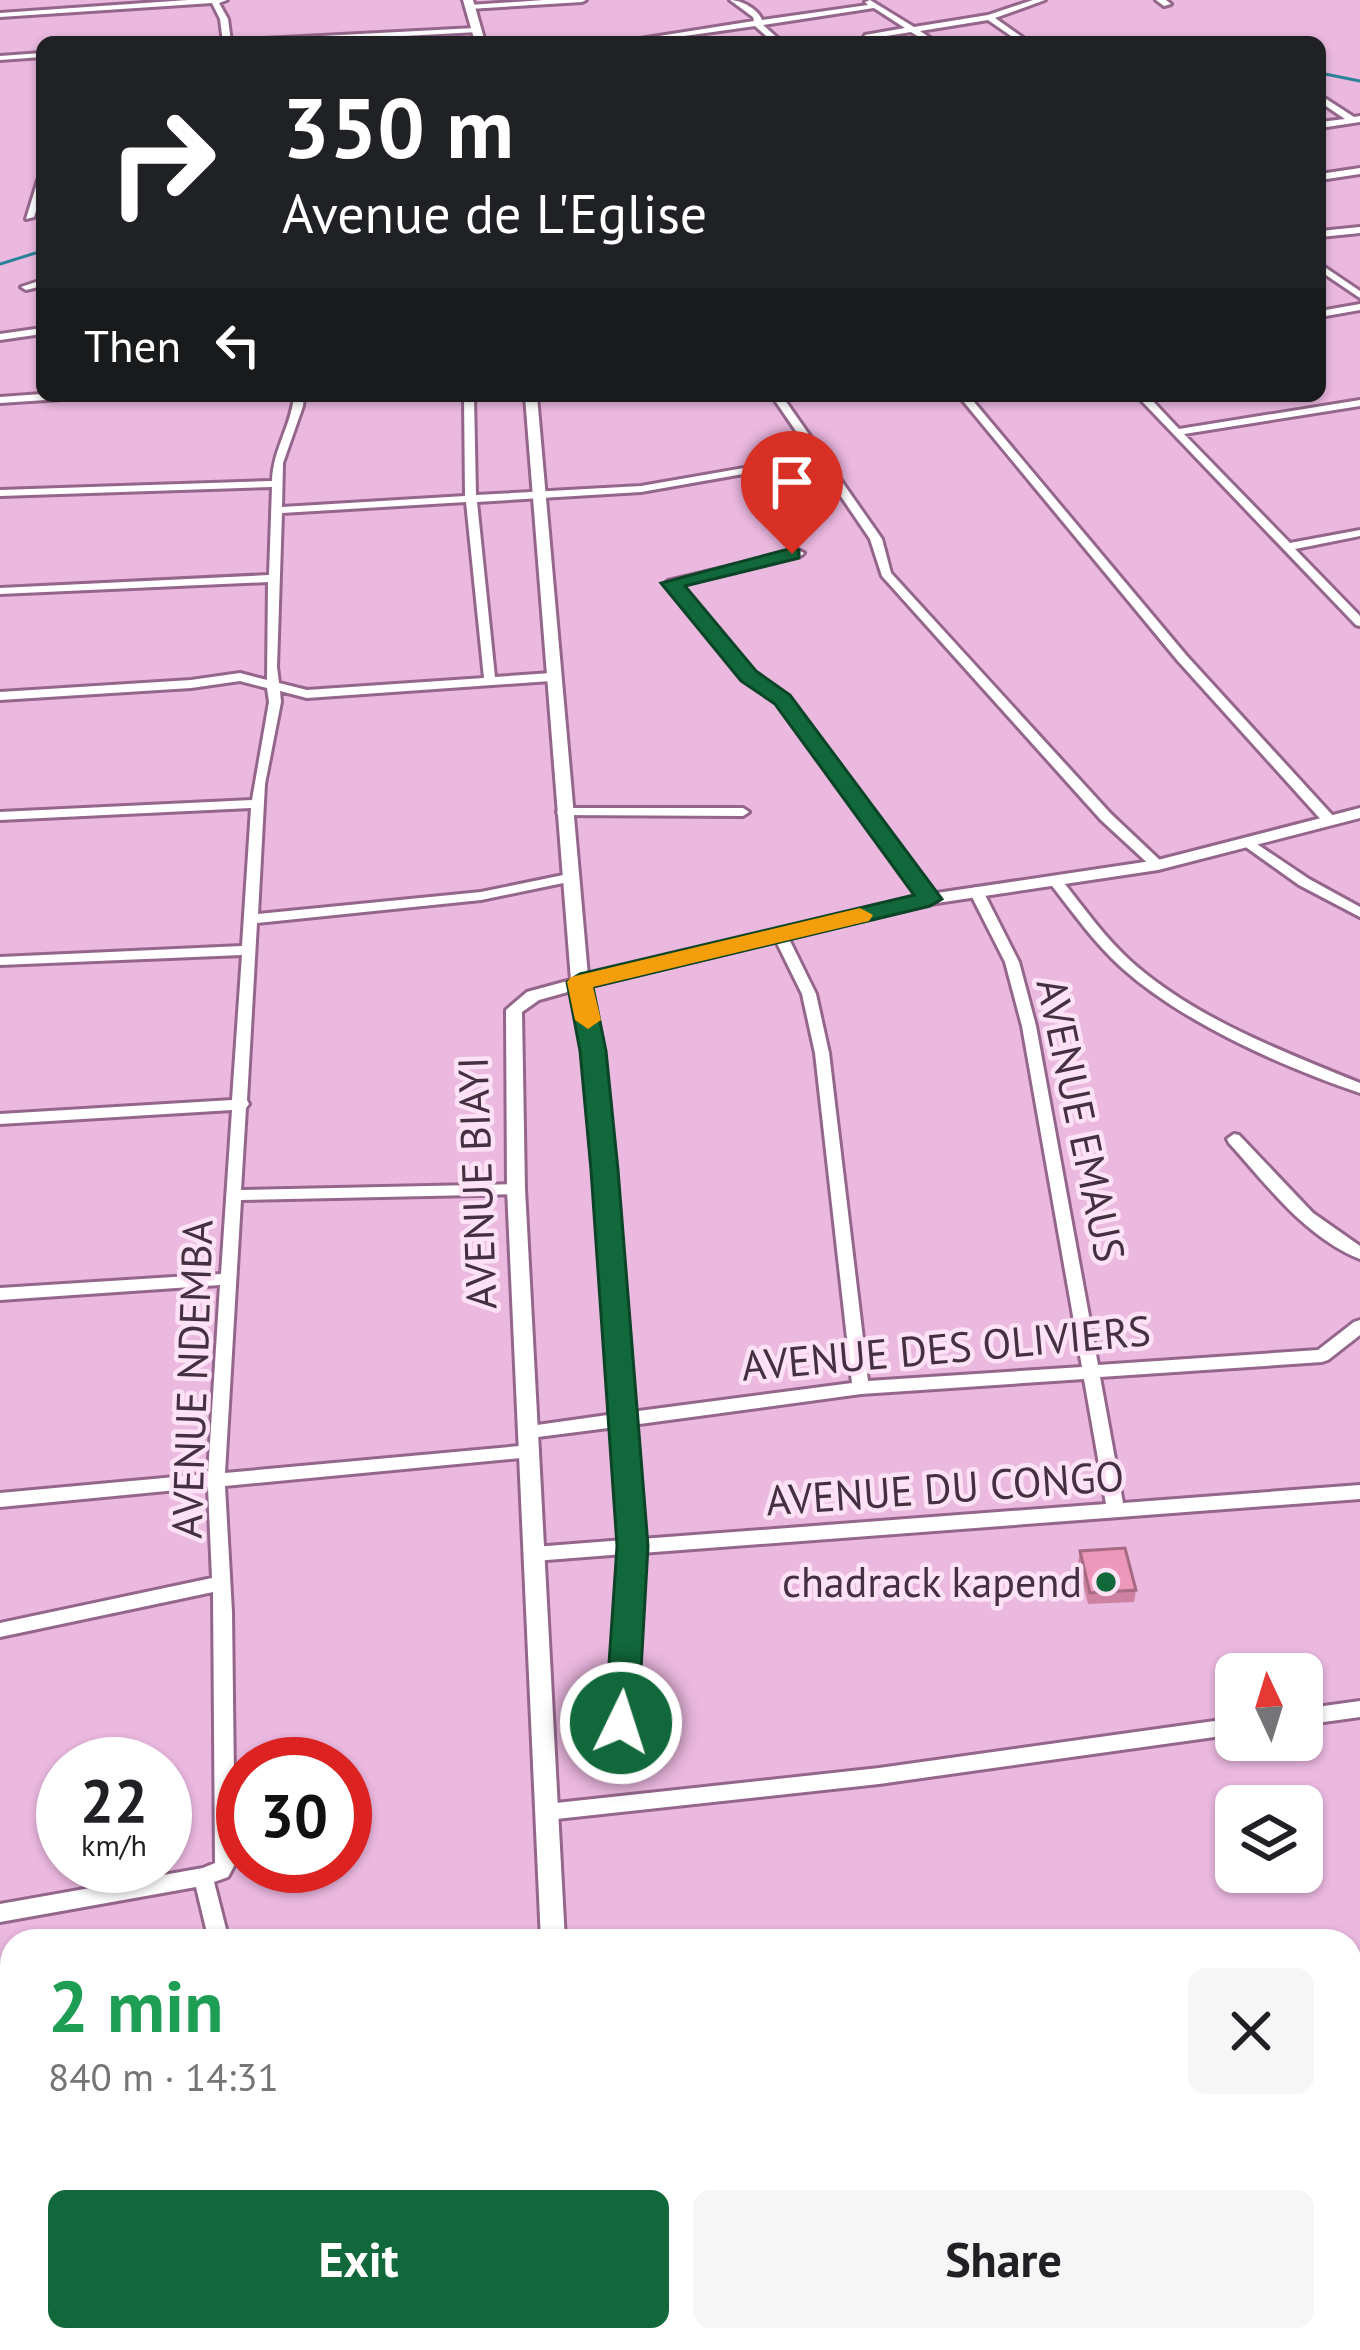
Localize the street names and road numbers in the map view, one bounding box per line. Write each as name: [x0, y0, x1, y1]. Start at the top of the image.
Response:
street label: AVENUE EMAUS: [1025, 973, 1138, 1267]
street label: AVENUE BIAYI: [445, 1056, 508, 1310]
street label: AVENUE NDEMBA: [158, 1218, 225, 1539]
street label: AVENUE DES OLIVIERS: [739, 1302, 1153, 1393]
street label: AVENUE DU CONGO: [764, 1448, 1126, 1527]

